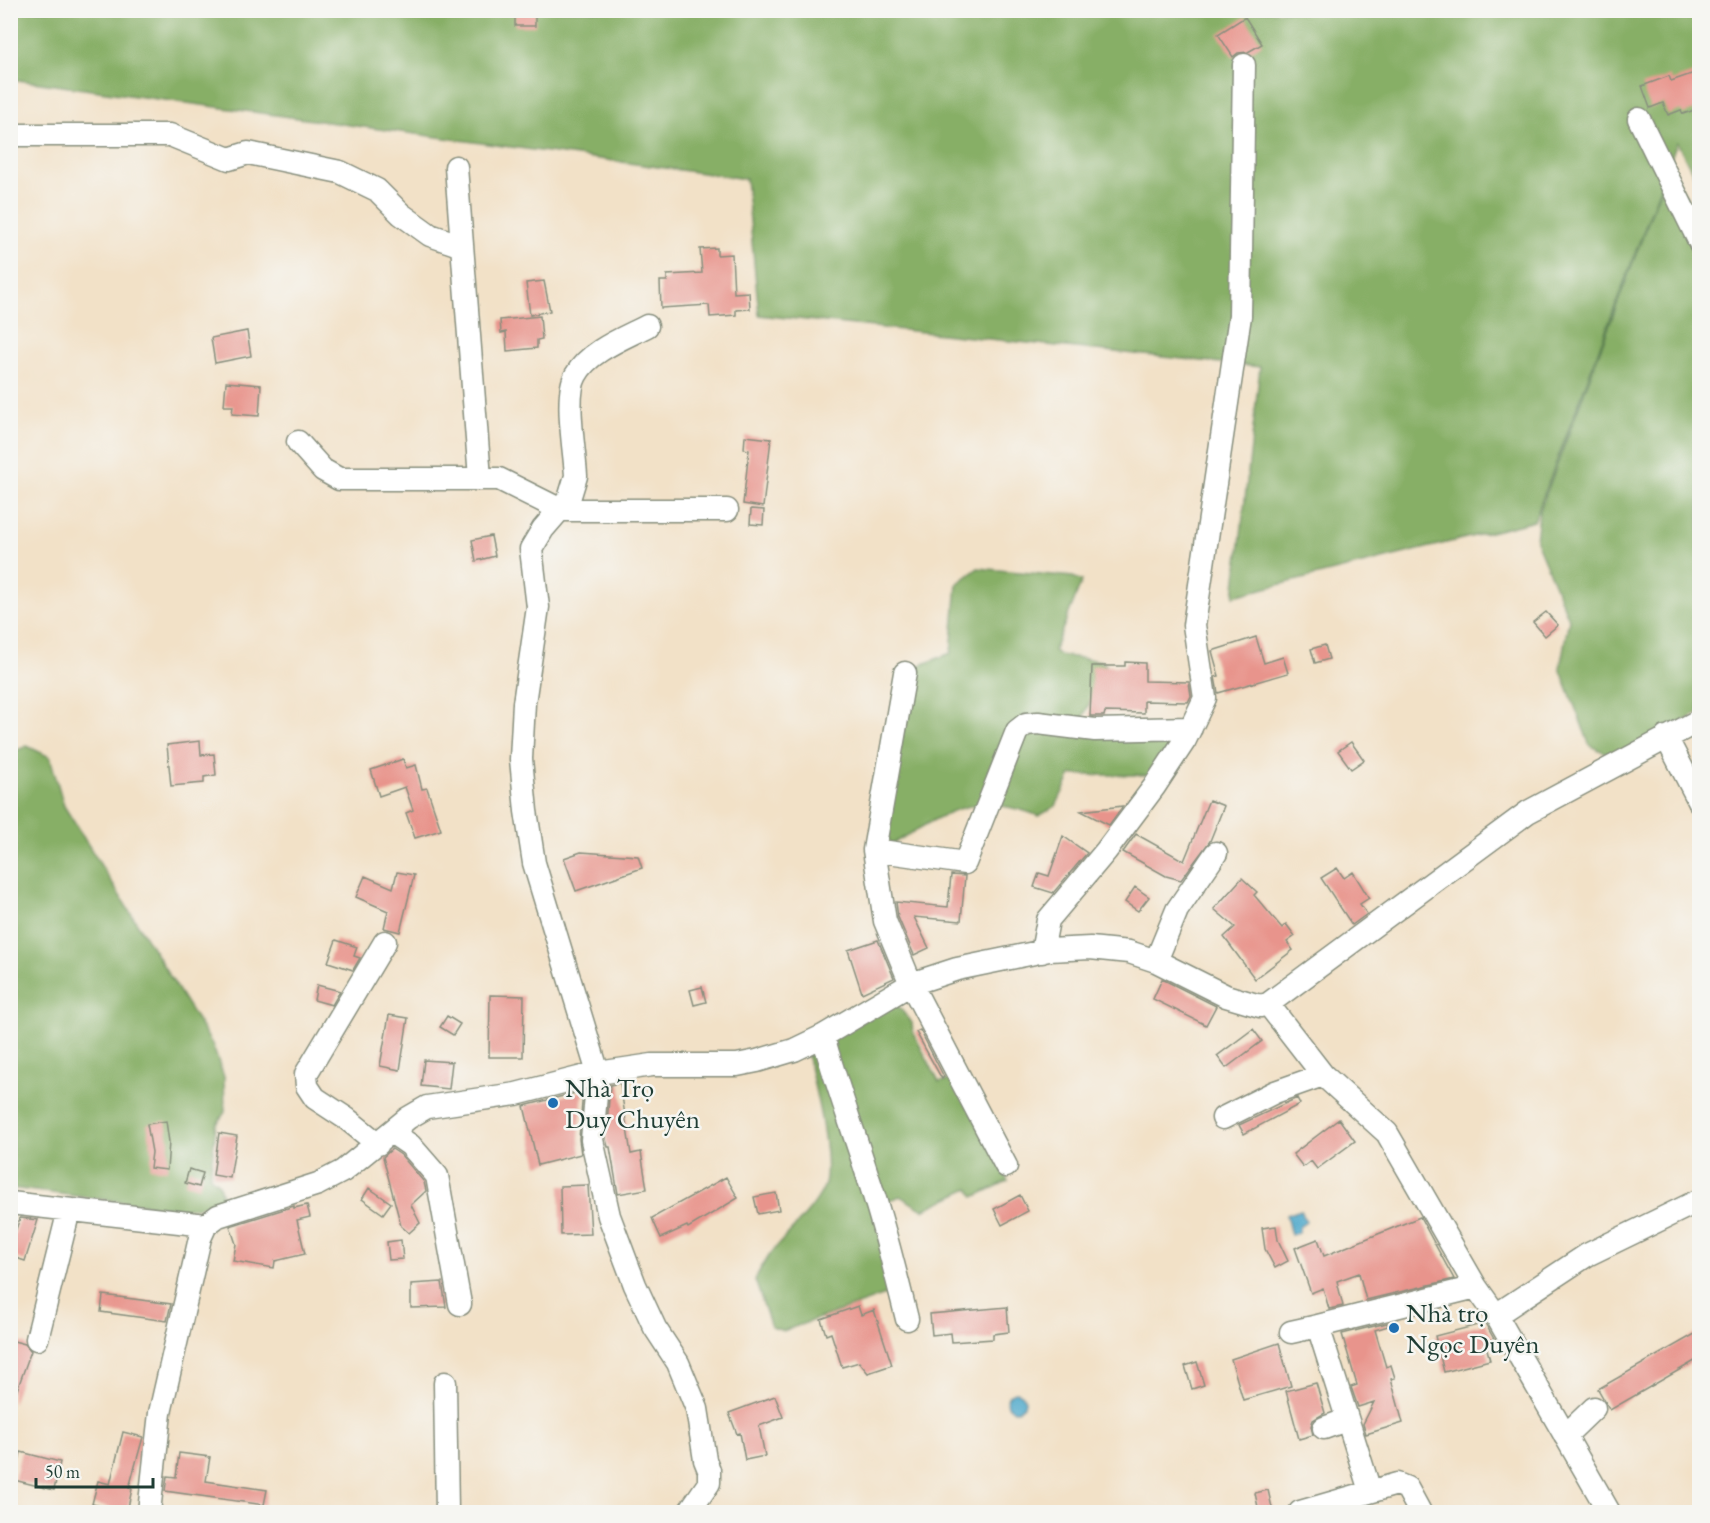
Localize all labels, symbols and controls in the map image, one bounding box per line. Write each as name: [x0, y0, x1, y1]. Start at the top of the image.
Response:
place label: Nhà Trọ Duy Chuyên: [565, 1070, 700, 1136]
marker: Nhà Trọ Duy Chuyên: [546, 1096, 560, 1110]
place label: Nhà trọ Ngọc Duyên: [1406, 1295, 1539, 1361]
marker: Nhà trọ Ngọc Duyên: [1387, 1321, 1401, 1335]
scale bar: [36, 1451, 153, 1489]
text: 50 m: [45, 1460, 80, 1483]

